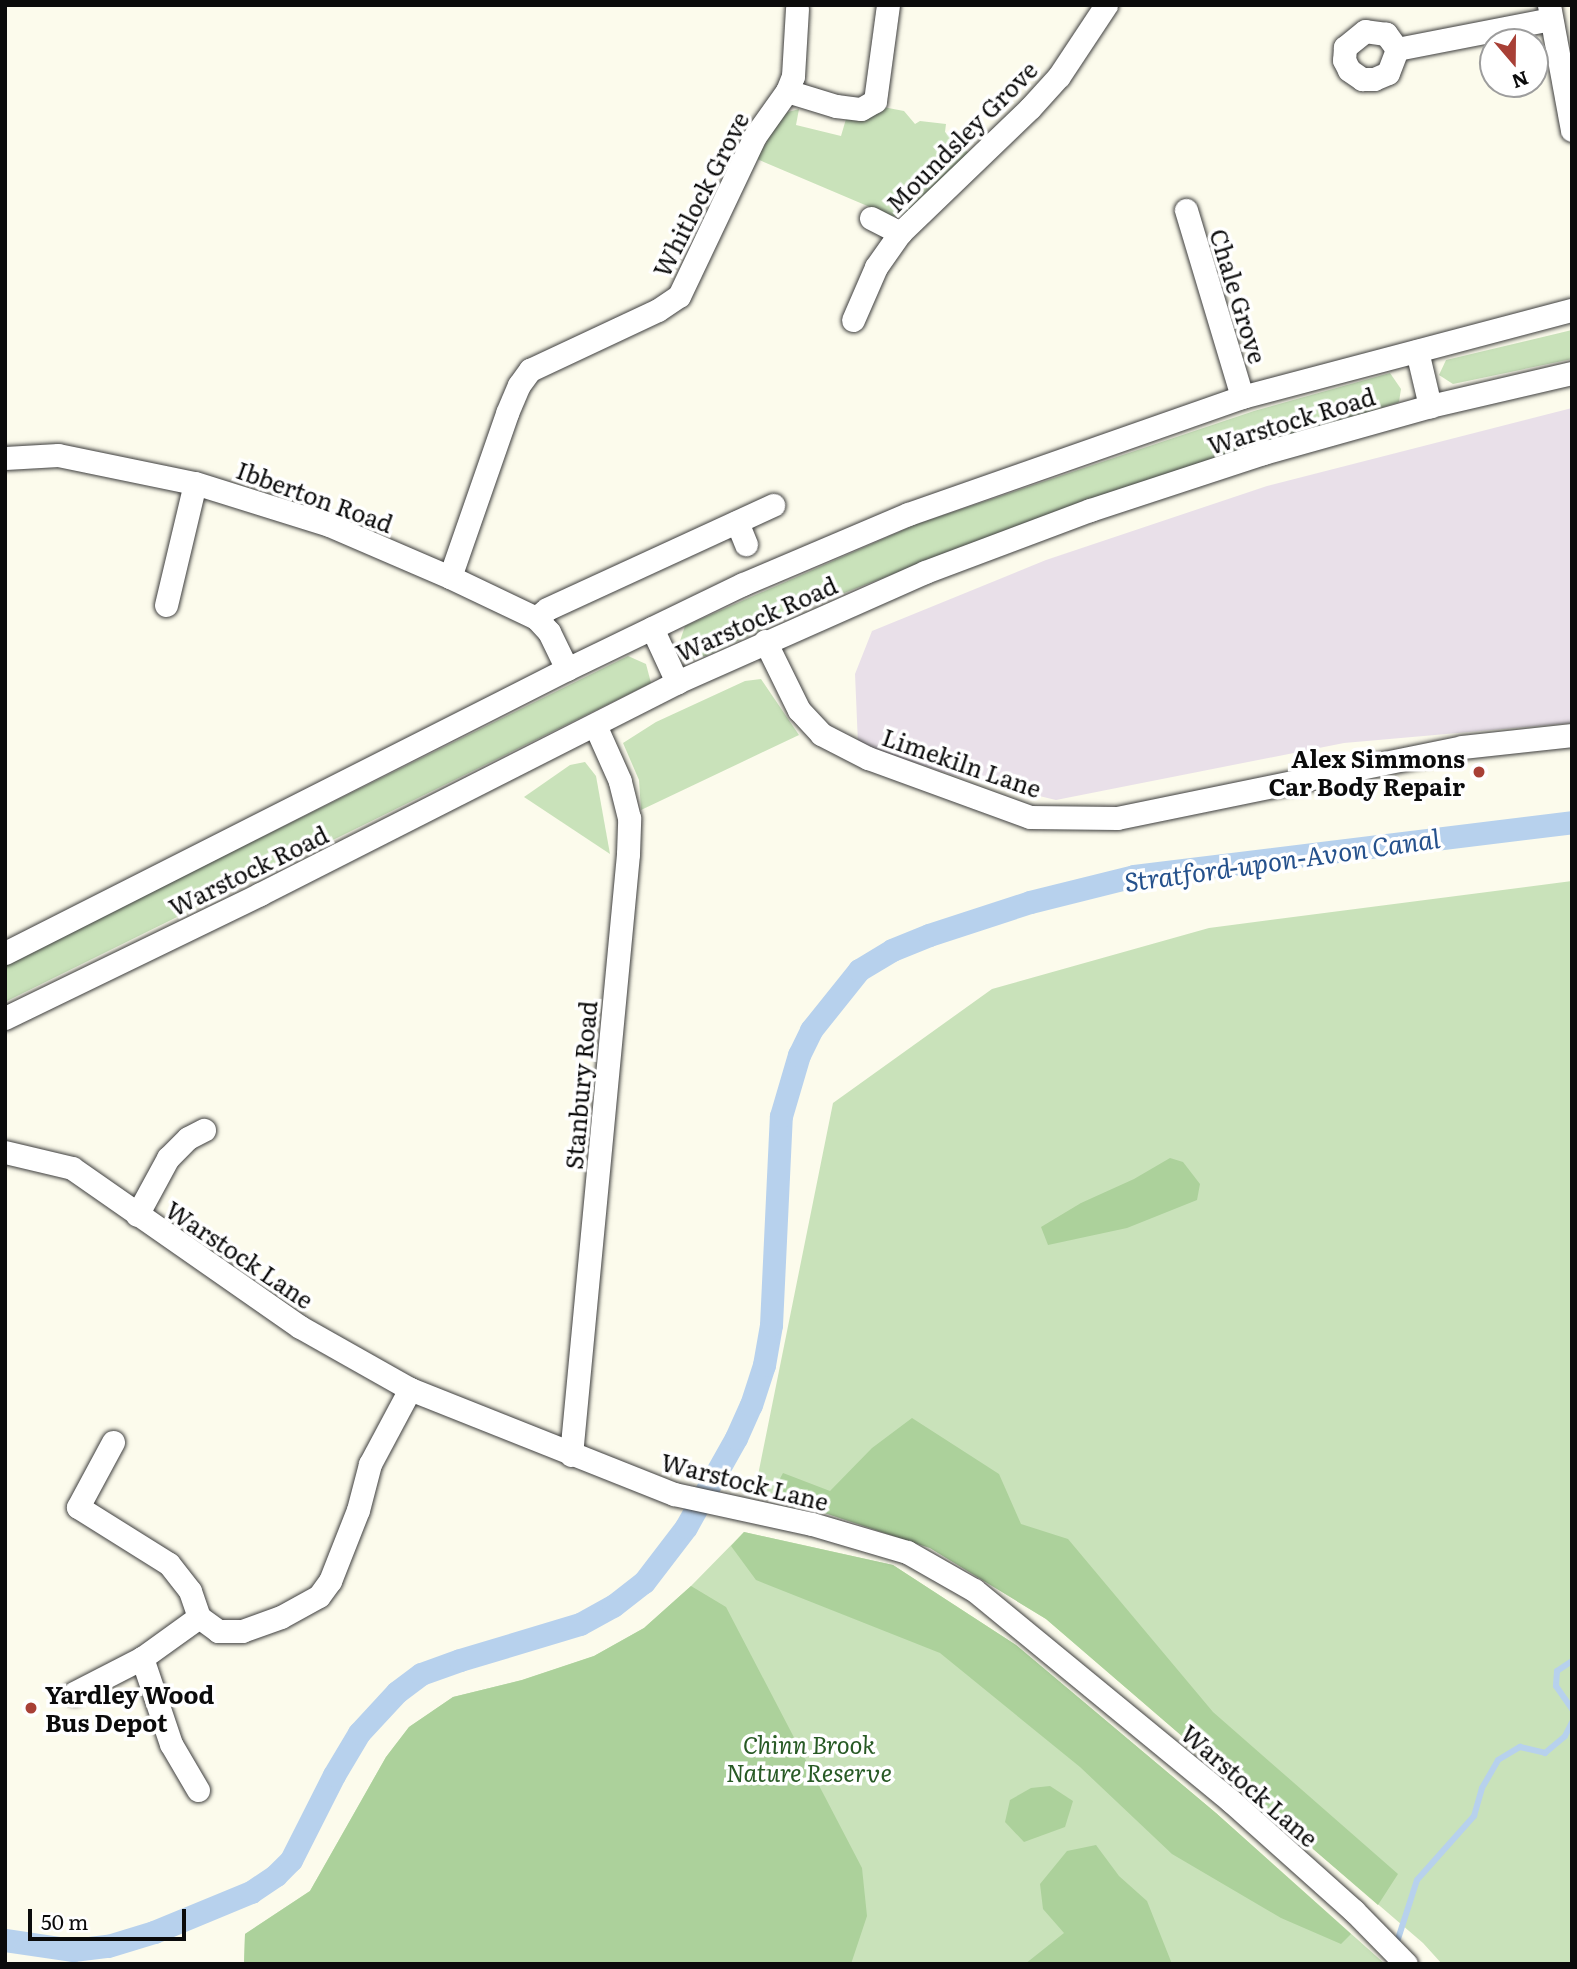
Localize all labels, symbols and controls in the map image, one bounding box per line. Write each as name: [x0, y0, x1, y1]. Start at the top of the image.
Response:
north arrow: [1479, 28, 1549, 98]
street label: Moundsley Grove: [880, 55, 1042, 217]
text: N: [1508, 65, 1533, 97]
street label: Whitlock Grove: [646, 107, 754, 281]
street label: Chale Grove: [1205, 225, 1273, 367]
street label: Warstock Road: [1204, 381, 1378, 459]
street label: Ibberton Road: [233, 454, 397, 538]
street label: Warstock Road: [671, 570, 841, 666]
street label: Limekiln Lane: [879, 721, 1045, 803]
place label: Alex Simmons Car Body Repair: [1268, 744, 1465, 800]
marker: Alex Simmons Car Body Repair: [1471, 764, 1487, 780]
street label: Warstock Road: [164, 819, 332, 921]
water label: Stratford-upon-Avon Canal: [1122, 821, 1442, 897]
street label: Stanbury Road: [558, 999, 602, 1171]
street label: Warstock Lane: [161, 1194, 319, 1314]
street label: Warstock Lane: [658, 1446, 832, 1516]
place label: Yardley Wood Bus Depot: [45, 1680, 214, 1736]
marker: Yardley Wood Bus Depot: [23, 1700, 39, 1716]
street label: Warstock Lane: [1176, 1718, 1324, 1852]
park label: Chinn Brook Nature Reserve: [726, 1730, 892, 1786]
scale bar: [32, 1896, 189, 1940]
text: 50 m: [41, 1905, 88, 1936]

